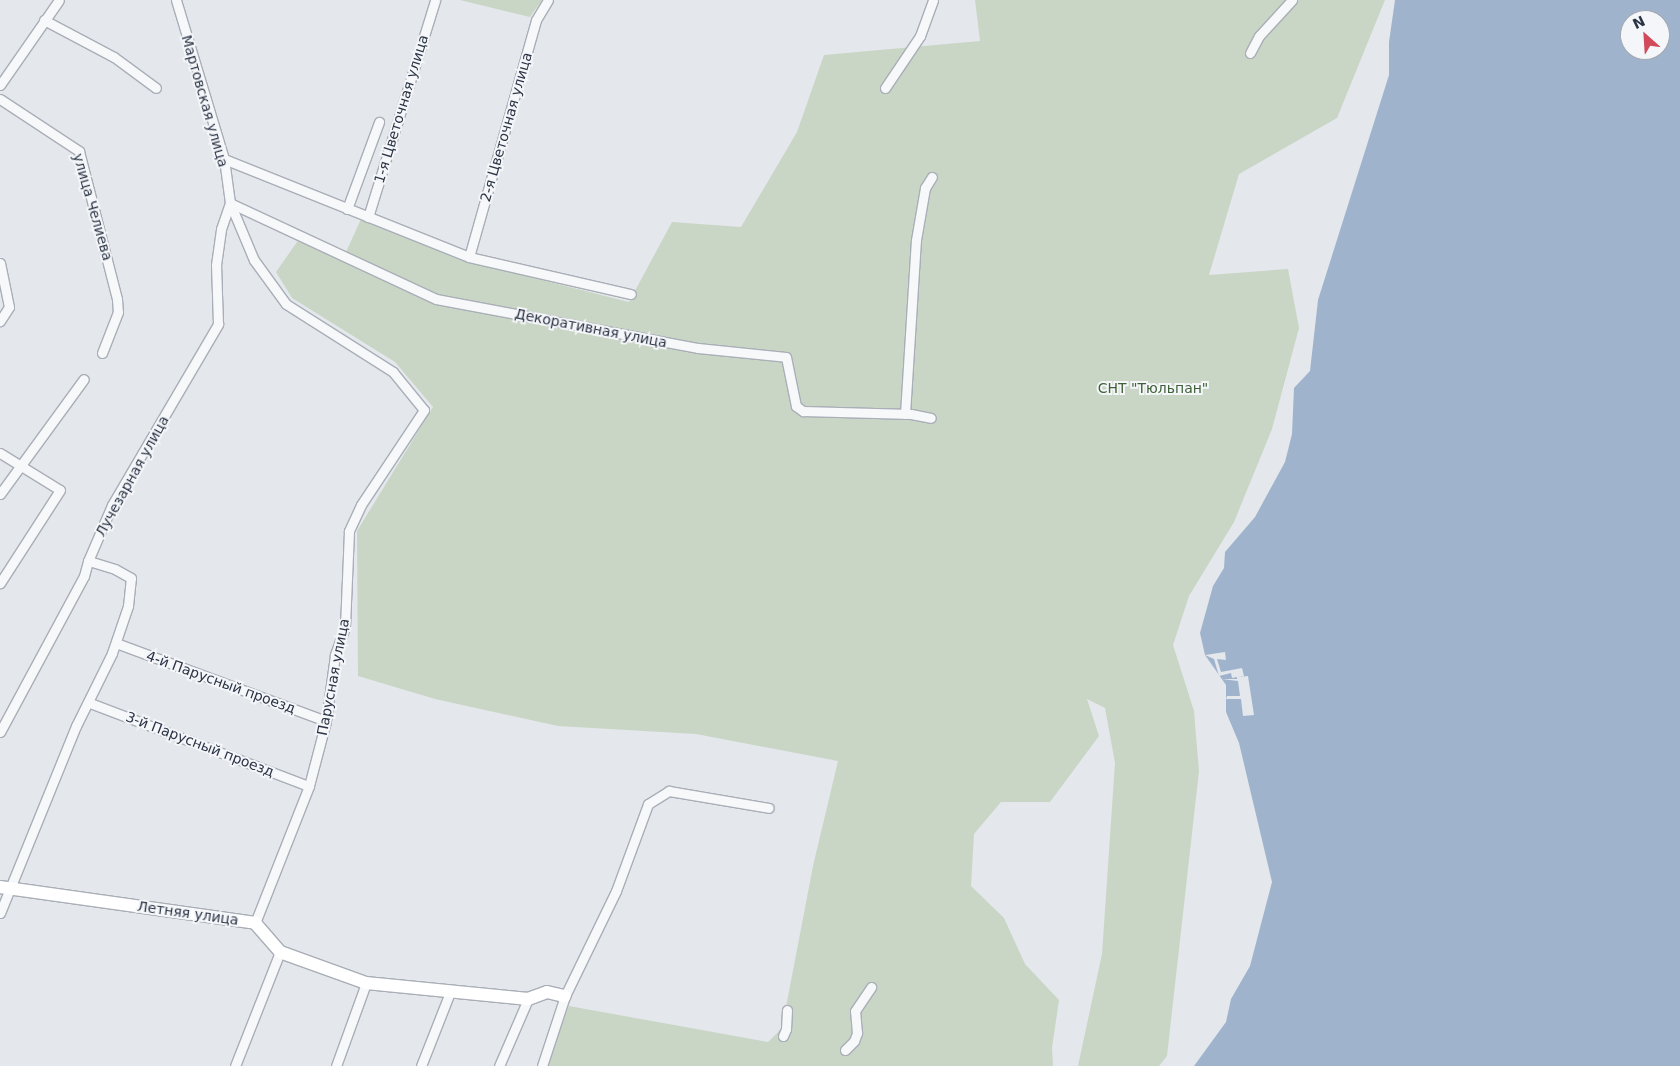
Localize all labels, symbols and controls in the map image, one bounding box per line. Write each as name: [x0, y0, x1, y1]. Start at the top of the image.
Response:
north arrow: [1620, 10, 1670, 60]
text: N: [1630, 13, 1648, 32]
street label: Мартовская улица: [178, 33, 232, 169]
street label: 1-я Цветочная улица: [370, 33, 432, 185]
street label: 2-я Цветочная улица: [477, 50, 535, 204]
street label: улица Челиева: [70, 152, 116, 262]
street label: Декоративная улица: [514, 305, 668, 351]
park label: СНТ "Тюльпан": [1098, 380, 1208, 396]
street label: Лучезарная улица: [92, 413, 172, 539]
street label: Парусная улица: [313, 617, 353, 737]
street label: 4-й Парусный проезд: [144, 647, 298, 717]
street label: 3-й Парусный проезд: [123, 708, 277, 780]
street label: Летняя улица: [136, 898, 240, 928]

